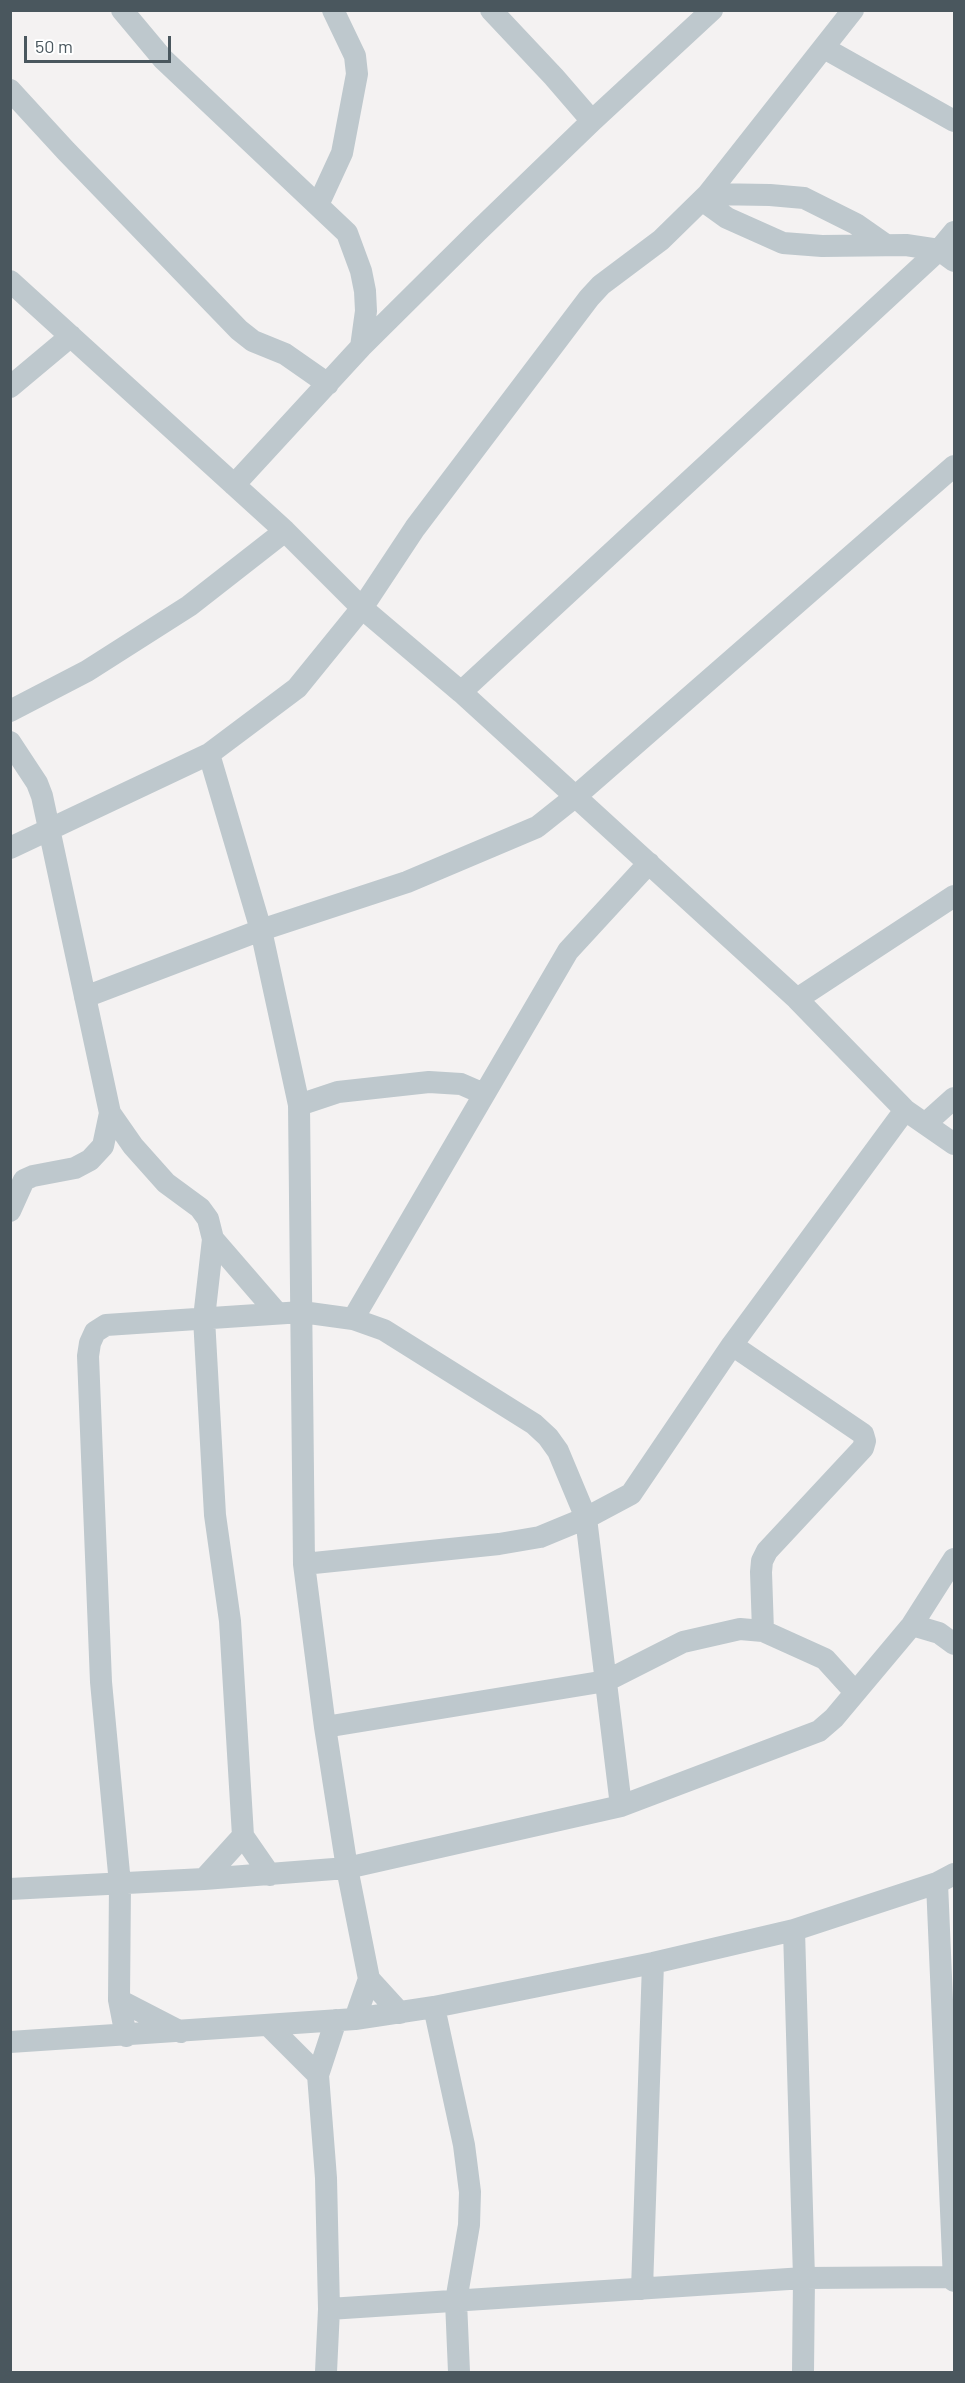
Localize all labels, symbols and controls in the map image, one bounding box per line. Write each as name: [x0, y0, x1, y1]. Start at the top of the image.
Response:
scale bar: [27, 24, 174, 62]
text: 50 m: [35, 35, 73, 57]

